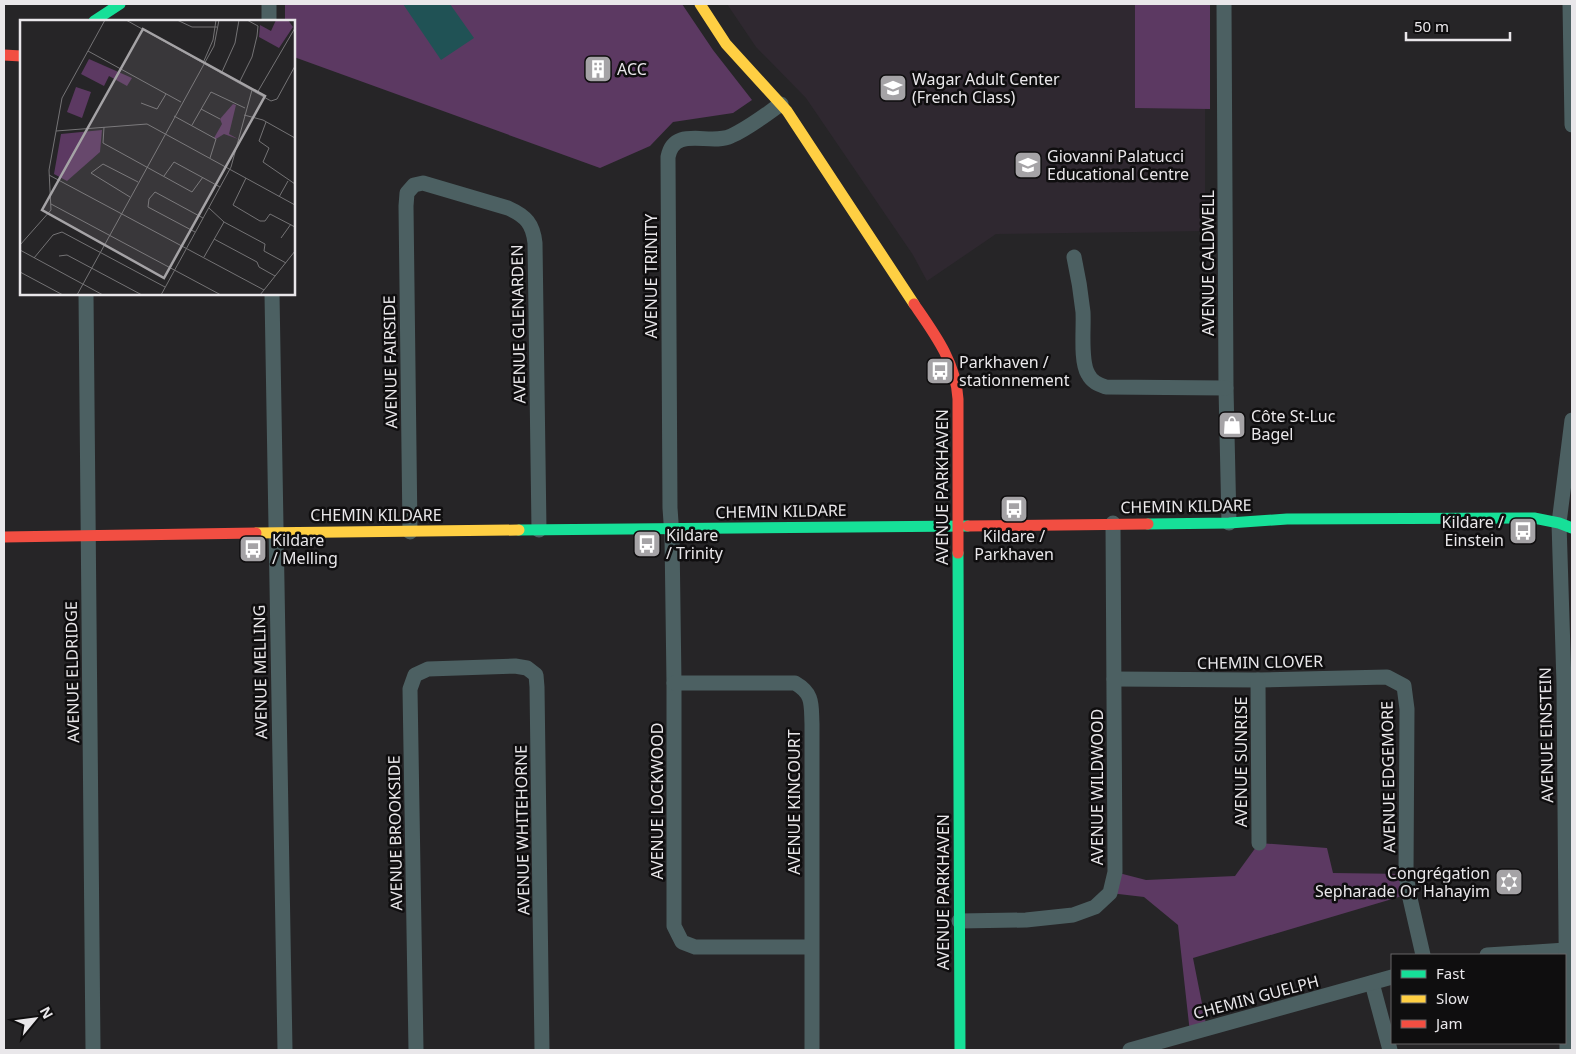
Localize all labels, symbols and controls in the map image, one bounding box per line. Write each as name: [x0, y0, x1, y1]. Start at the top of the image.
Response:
scale bar: [1406, 10, 1510, 42]
text: 50 m: [1414, 16, 1449, 36]
inset map: [20, 20, 295, 295]
building icon: ACC: [583, 54, 613, 84]
place label: ACC: [617, 58, 647, 80]
place label: Wagar Adult Center (French Class): [912, 68, 1060, 108]
school or university icon: Wagar Adult Center (French Class): [878, 73, 908, 103]
place label: Giovanni Palatucci Educational Centre: [1047, 145, 1189, 185]
school or university icon: Giovanni Palatucci Educational Centre: [1013, 150, 1043, 180]
street label: AVENUE CALDWELL: [1197, 190, 1219, 336]
street label: AVENUE TRINITY: [640, 213, 662, 338]
street label: AVENUE GLENARDEN: [506, 244, 530, 404]
street label: AVENUE FAIRSIDE: [378, 295, 402, 429]
place label: Parkhaven / stationnement: [959, 351, 1070, 391]
bus stop icon: Parkhaven / stationnement: [925, 356, 955, 386]
place label: Côte St-Luc Bagel: [1251, 405, 1336, 445]
street label: AVENUE PARKHAVEN: [931, 409, 953, 565]
shop icon: Côte St-Luc Bagel: [1217, 410, 1247, 440]
bus stop icon: Kildare / Parkhaven: [999, 494, 1029, 524]
street label: CHEMIN KILDARE: [1120, 494, 1252, 518]
street label: CHEMIN KILDARE: [715, 499, 847, 523]
street label: CHEMIN KILDARE: [310, 504, 442, 526]
place label: Kildare / Einstein: [1442, 511, 1504, 551]
bus stop icon: Kildare / Einstein: [1508, 516, 1538, 546]
place label: Kildare / Trinity: [666, 524, 724, 564]
place label: Kildare / Parkhaven: [974, 525, 1054, 565]
place label: Kildare / Melling: [272, 529, 338, 569]
bus stop icon: Kildare / Trinity: [632, 529, 662, 559]
bus stop icon: Kildare / Melling: [238, 534, 268, 564]
street label: AVENUE ELDRIDGE: [60, 601, 84, 743]
street label: AVENUE MELLING: [248, 605, 272, 739]
street label: CHEMIN CLOVER: [1197, 650, 1323, 674]
street label: AVENUE EINSTEIN: [1534, 667, 1558, 803]
street label: AVENUE SUNRISE: [1230, 697, 1252, 827]
street label: AVENUE EDGEMORE: [1376, 701, 1400, 853]
street label: AVENUE WILDWOOD: [1086, 709, 1108, 865]
street label: AVENUE LOCKWOOD: [646, 723, 668, 879]
street label: AVENUE KINCOURT: [783, 729, 805, 875]
street label: AVENUE WHITEHORNE: [510, 745, 534, 915]
street label: AVENUE BROOKSIDE: [383, 755, 407, 911]
street label: AVENUE PARKHAVEN: [932, 814, 954, 970]
place label: Congrégation Sepharade Or Hahayim: [1315, 862, 1490, 902]
synagogue icon: Congrégation Sepharade Or Hahayim: [1494, 867, 1524, 897]
legend: [1391, 954, 1566, 1044]
text: Fast: [1436, 963, 1465, 983]
street label: CHEMIN GUELPH: [1191, 970, 1321, 1024]
text: Slow: [1436, 988, 1469, 1008]
north arrow: [10, 994, 60, 1044]
text: N: [36, 1003, 58, 1022]
text: Jam: [1434, 1013, 1463, 1033]

